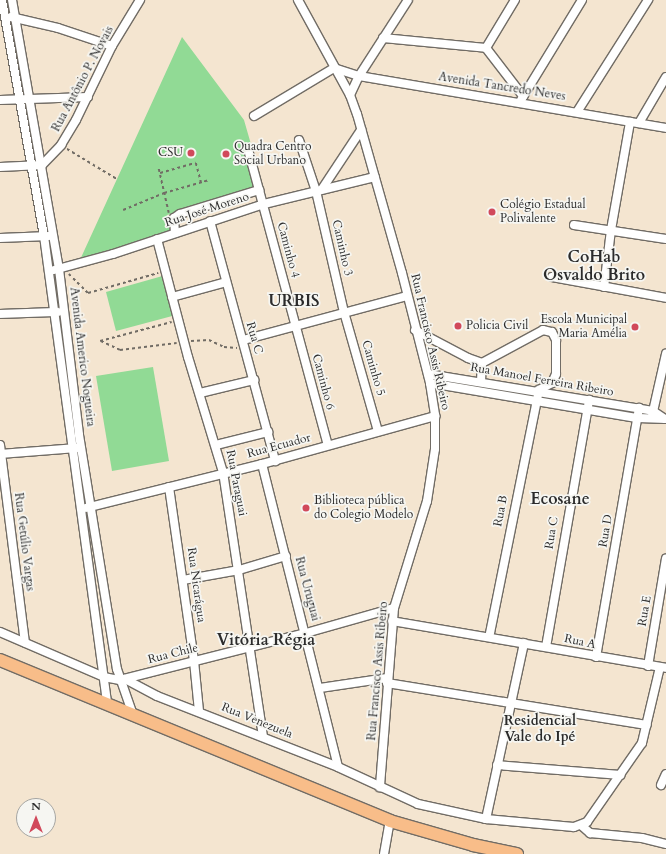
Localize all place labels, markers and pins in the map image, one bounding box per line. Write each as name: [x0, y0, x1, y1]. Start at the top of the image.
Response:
place label: Quadra Centro Social Urbano: [234, 140, 311, 168]
place label: CSU: [158, 146, 183, 160]
marker: CSU: [186, 148, 196, 158]
marker: Quadra Centro Social Urbano: [221, 149, 231, 159]
place label: Colégio Estadual Polivalente: [500, 198, 586, 226]
marker: Colégio Estadual Polivalente: [487, 207, 497, 217]
place label: Escola Municipal Maria Amélia: [541, 313, 627, 341]
place label: Policia Civil: [466, 319, 528, 333]
marker: Policia Civil: [453, 321, 463, 331]
marker: Escola Municipal Maria Amélia: [630, 322, 640, 332]
place label: Biblioteca pública do Colegio Modelo: [314, 494, 413, 522]
marker: Biblioteca pública do Colegio Modelo: [301, 503, 311, 513]

